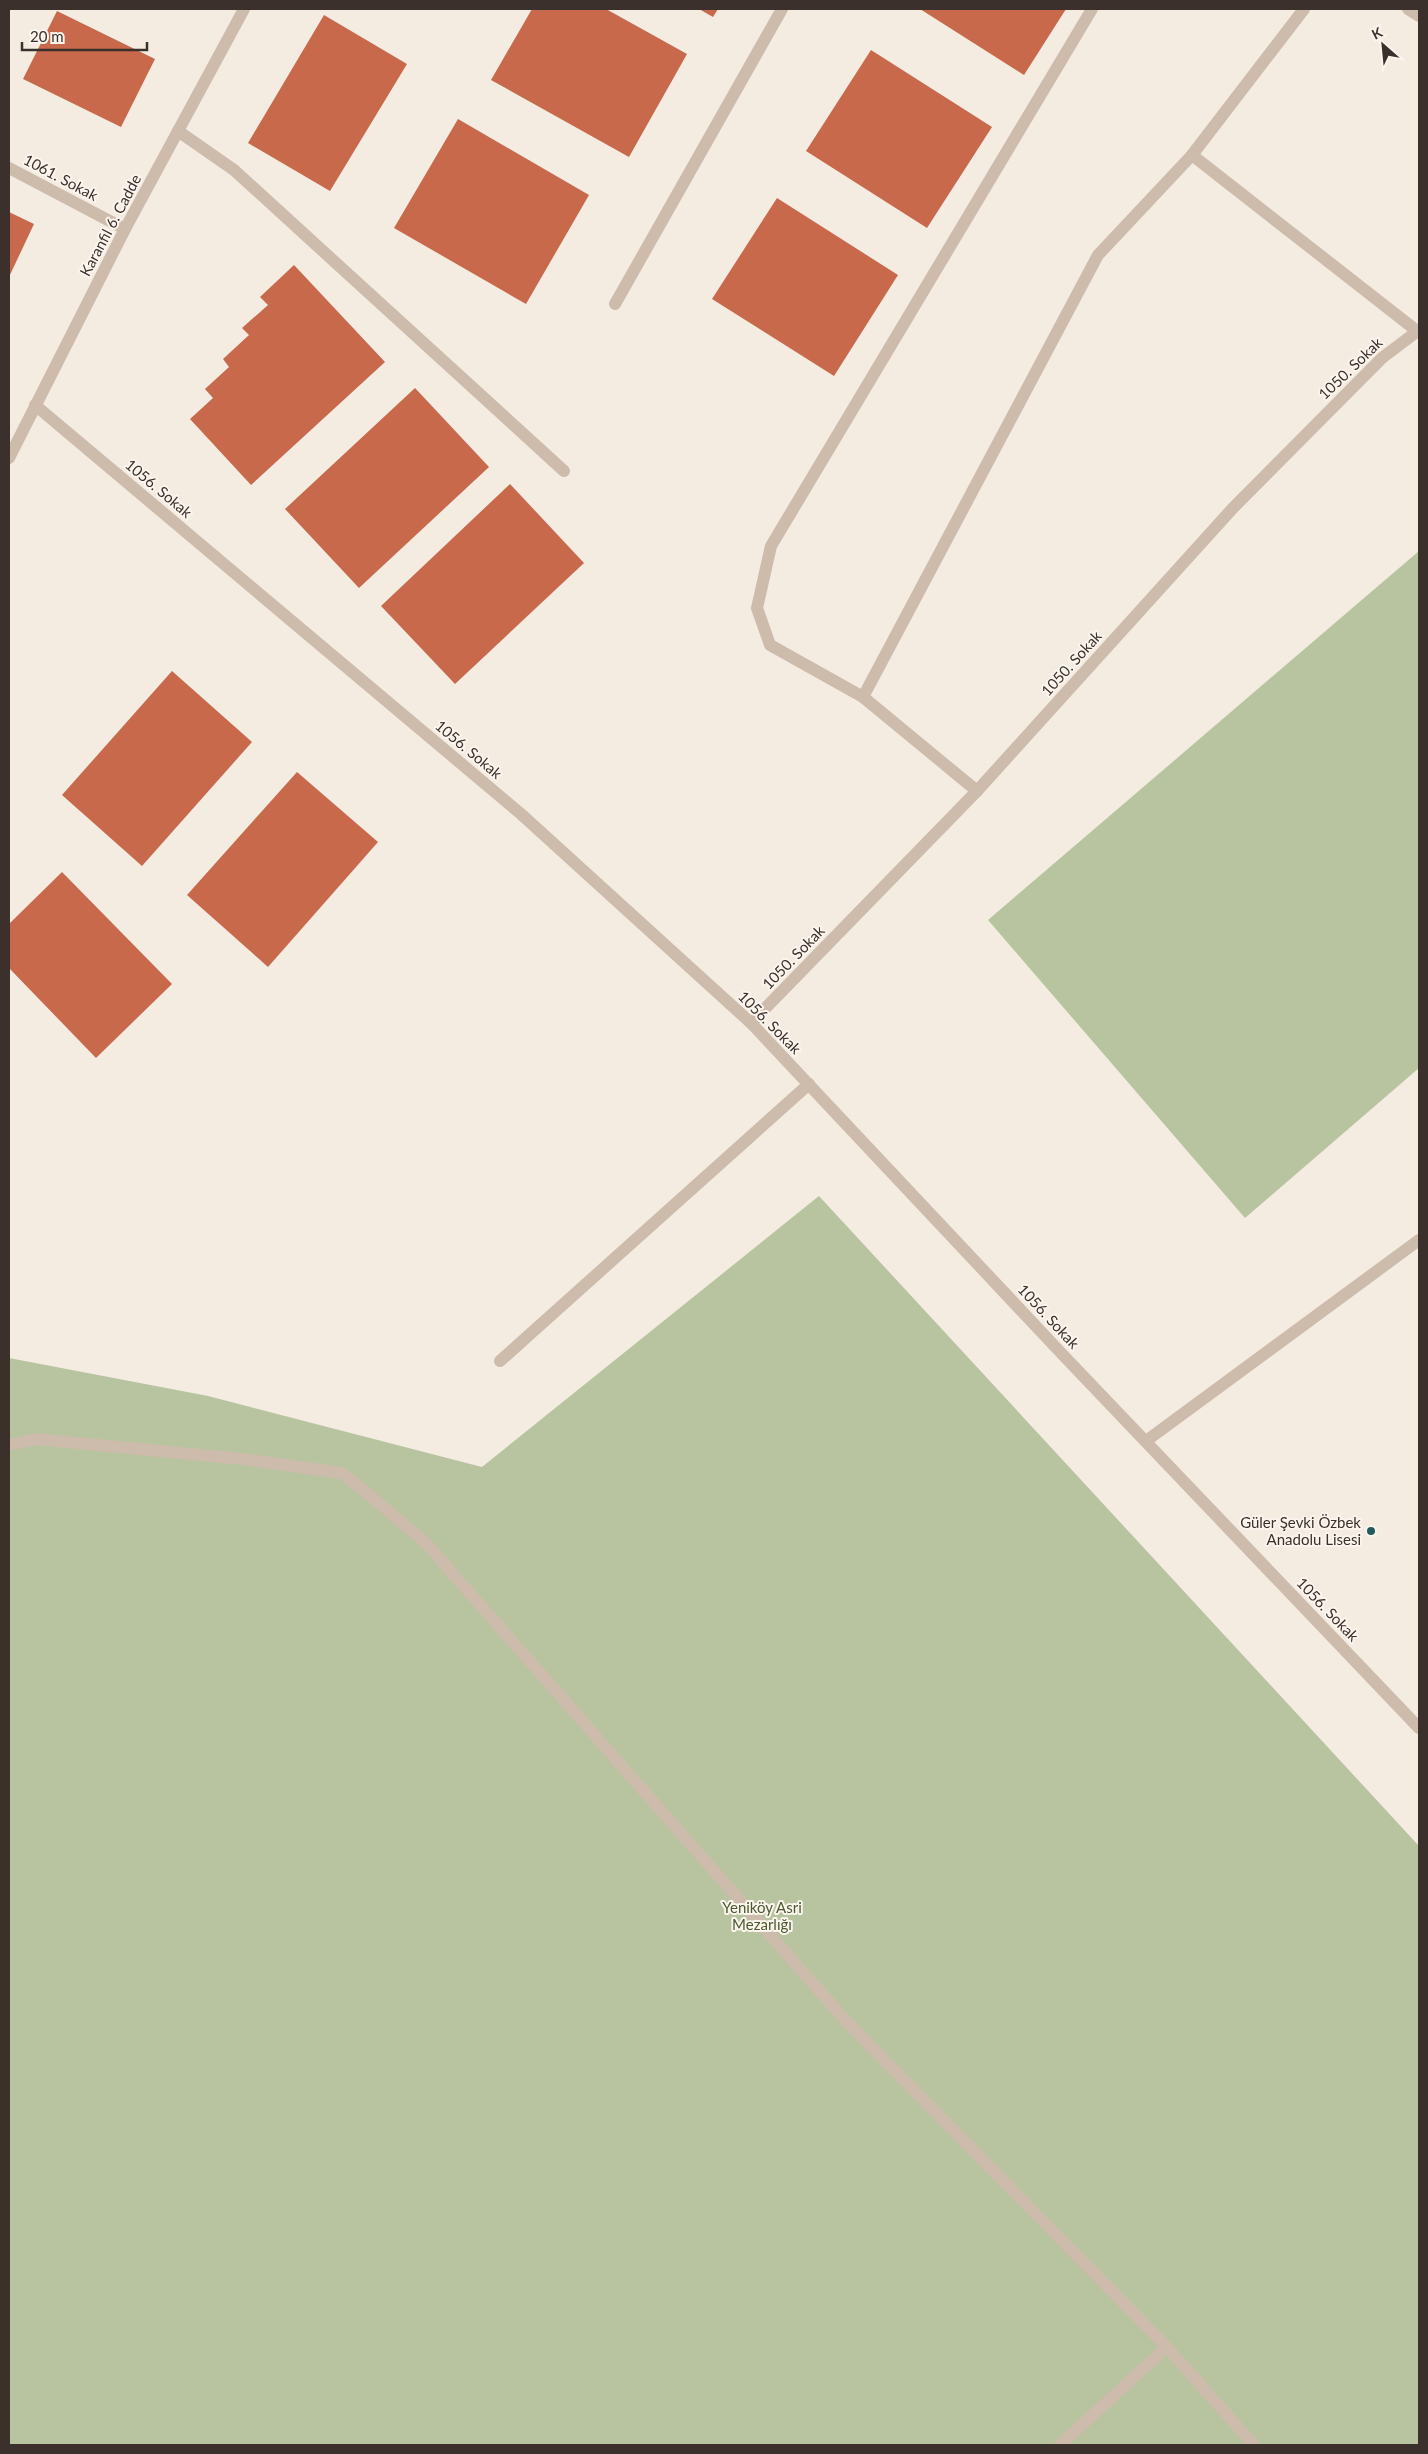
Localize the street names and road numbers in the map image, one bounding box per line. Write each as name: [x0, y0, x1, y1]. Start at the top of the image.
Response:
street label: 1061. Sokak: [21, 150, 102, 204]
street label: Karanfil 6. Cadde: [76, 171, 144, 279]
street label: 1050. Sokak: [1314, 333, 1386, 403]
street label: 1056. Sokak: [122, 455, 196, 521]
street label: 1050. Sokak: [1037, 626, 1105, 699]
street label: 1056. Sokak: [432, 716, 506, 782]
street label: 1050. Sokak: [758, 921, 828, 993]
street label: 1056. Sokak: [735, 987, 805, 1057]
street label: 1056. Sokak: [1015, 1280, 1084, 1352]
street label: 1056. Sokak: [1293, 1573, 1363, 1645]

